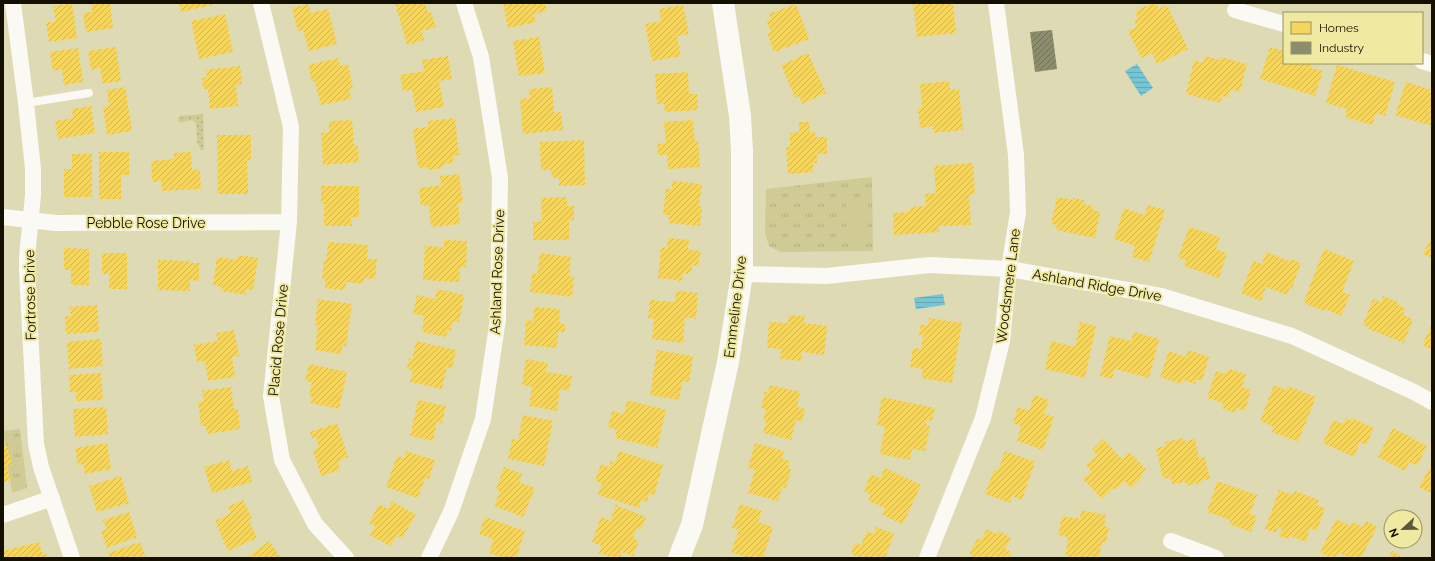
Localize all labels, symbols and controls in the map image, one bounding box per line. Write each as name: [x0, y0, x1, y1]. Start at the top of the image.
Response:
legend: [1283, 12, 1423, 64]
text: Homes: [1319, 21, 1359, 35]
text: Industry: [1319, 41, 1365, 55]
street label: Ashland Rose Drive: [487, 209, 507, 335]
street label: Pebble Rose Drive: [87, 215, 205, 231]
street label: Woodsmere Lane: [993, 228, 1023, 344]
street label: Fortrose Drive: [21, 250, 39, 340]
street label: Emmeline Drive: [721, 255, 749, 359]
street label: Ashland Ridge Drive: [1031, 266, 1163, 304]
street label: Placid Rose Drive: [265, 283, 291, 397]
north arrow: [1383, 509, 1423, 549]
text: N: [1387, 526, 1402, 539]

